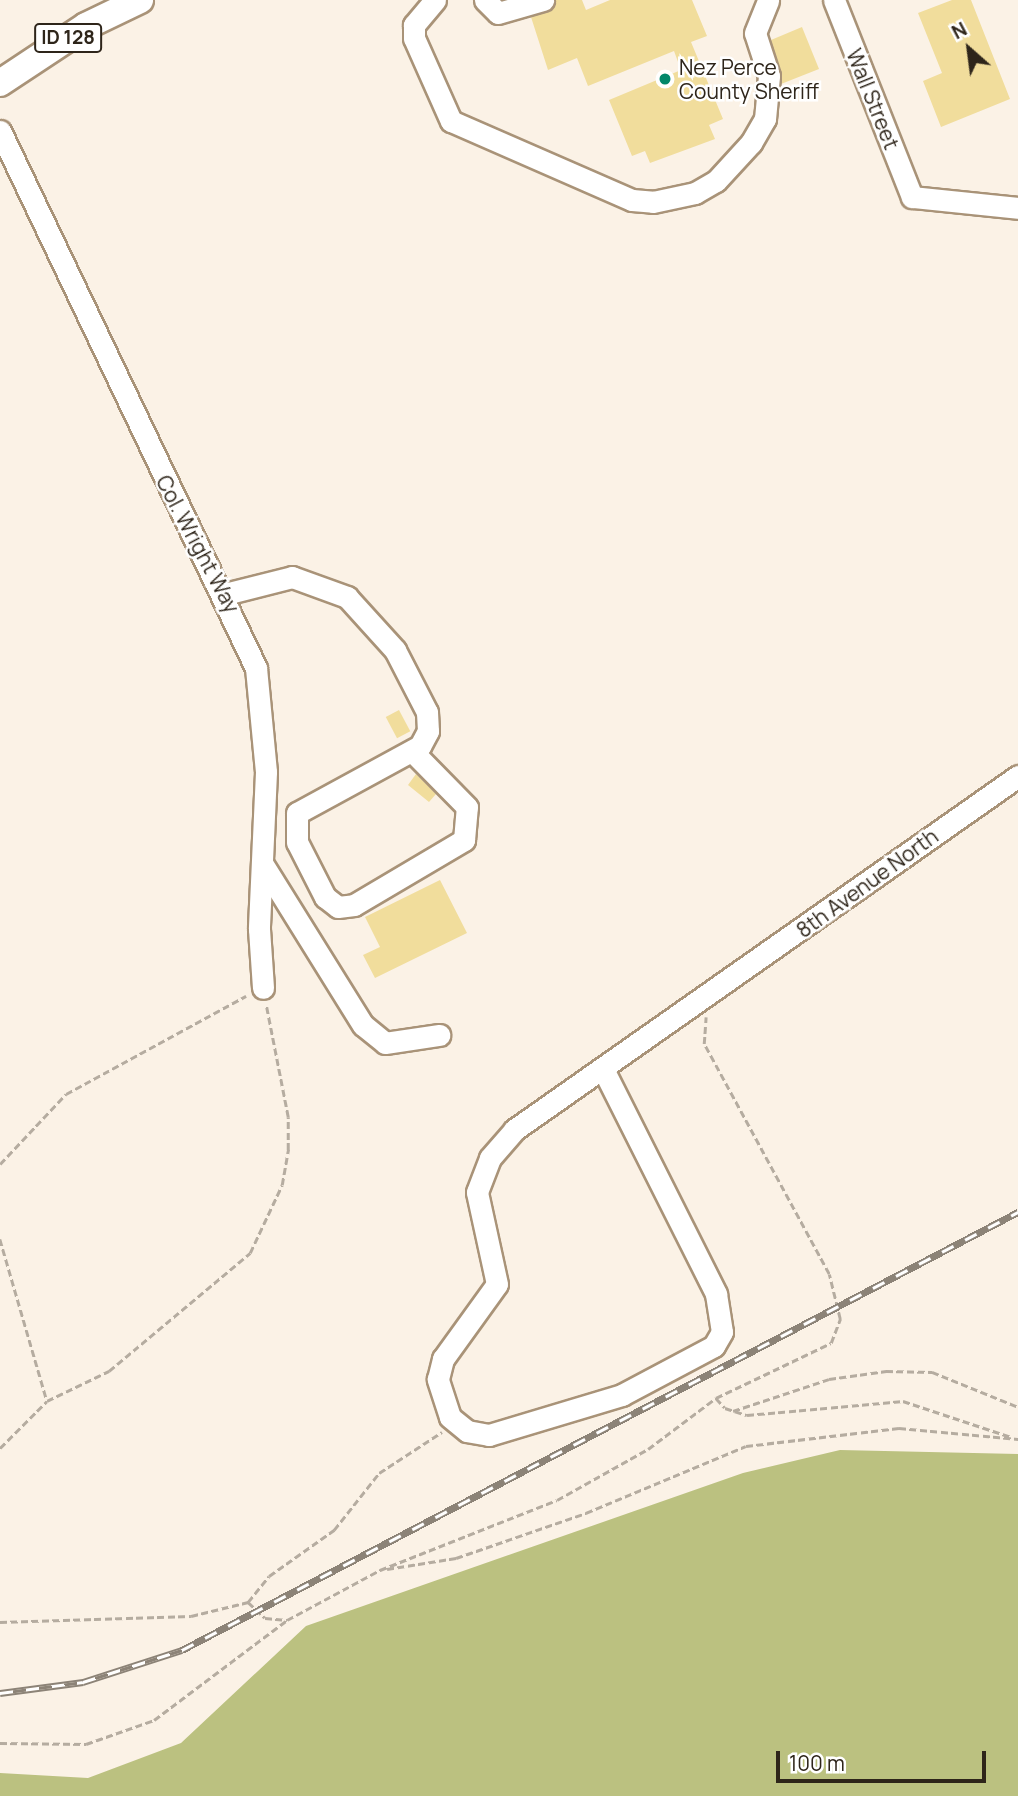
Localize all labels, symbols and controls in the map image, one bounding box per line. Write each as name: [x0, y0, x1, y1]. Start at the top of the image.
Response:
north arrow: [934, 14, 1004, 84]
text: N: [947, 16, 971, 45]
road number: ID 128: [33, 22, 103, 54]
street label: Wall Street: [841, 45, 905, 153]
place label: Nez Perce County Sheriff: [679, 54, 819, 104]
marker: Nez Perce County Sheriff: [657, 71, 673, 87]
street label: Col. Wright Way: [151, 471, 245, 617]
street label: 8th Avenue North: [791, 823, 943, 943]
scale bar: [780, 1736, 990, 1780]
text: 100 m: [789, 1749, 845, 1777]

